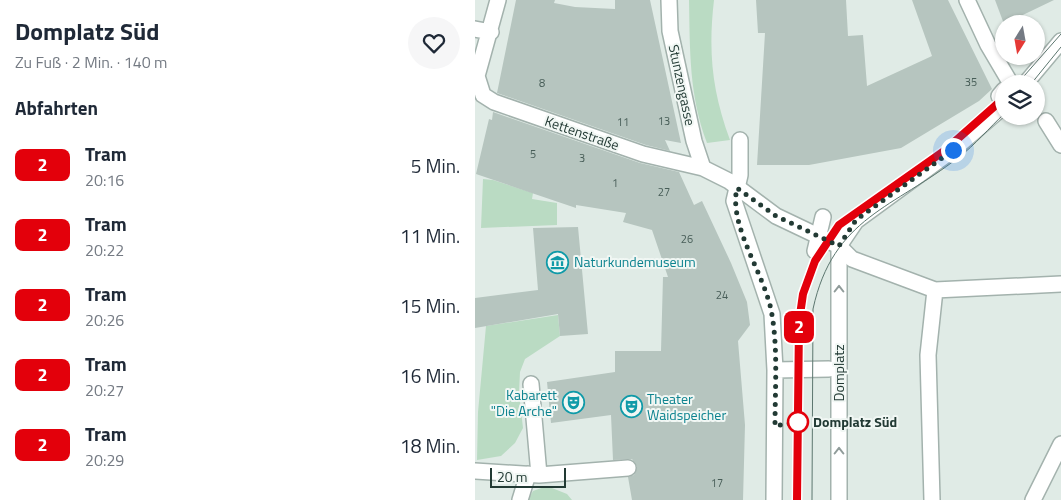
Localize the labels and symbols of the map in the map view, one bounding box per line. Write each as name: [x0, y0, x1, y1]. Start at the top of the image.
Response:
north arrow: [995, 15, 1045, 65]
street label: Stunzengasse: [664, 42, 701, 127]
house number: 35: [965, 74, 977, 90]
house number: 8: [539, 75, 545, 91]
street label: Kettenstraße: [542, 110, 622, 155]
house number: 13: [658, 113, 670, 129]
house number: 11: [617, 114, 629, 130]
your location: [941, 138, 966, 163]
house number: 5: [530, 146, 536, 162]
house number: 3: [579, 150, 585, 166]
house number: 1: [612, 175, 618, 191]
house number: 27: [658, 184, 670, 200]
house number: 26: [681, 231, 693, 247]
museum icon: Naturkundemuseum: [546, 250, 570, 274]
place label: Naturkundemuseum: [574, 251, 696, 272]
one-way arrow: [834, 285, 844, 292]
house number: 24: [716, 287, 728, 303]
line badge: 2: [783, 311, 815, 343]
street label: Domplatz: [828, 344, 849, 402]
place label: Kabarett "Die Arche": [491, 384, 557, 421]
place label: Theater Waidspeicher: [647, 388, 726, 425]
theatre icon: Kabarett "Die Arche": [561, 391, 585, 415]
theatre icon: Theater Waidspeicher: [619, 395, 643, 419]
marker: Domplatz Süd: [787, 411, 809, 433]
place label: Domplatz Süd: [813, 411, 897, 432]
one-way arrow: [834, 447, 844, 455]
scale bar: [490, 465, 566, 488]
house number: 17: [711, 475, 723, 491]

